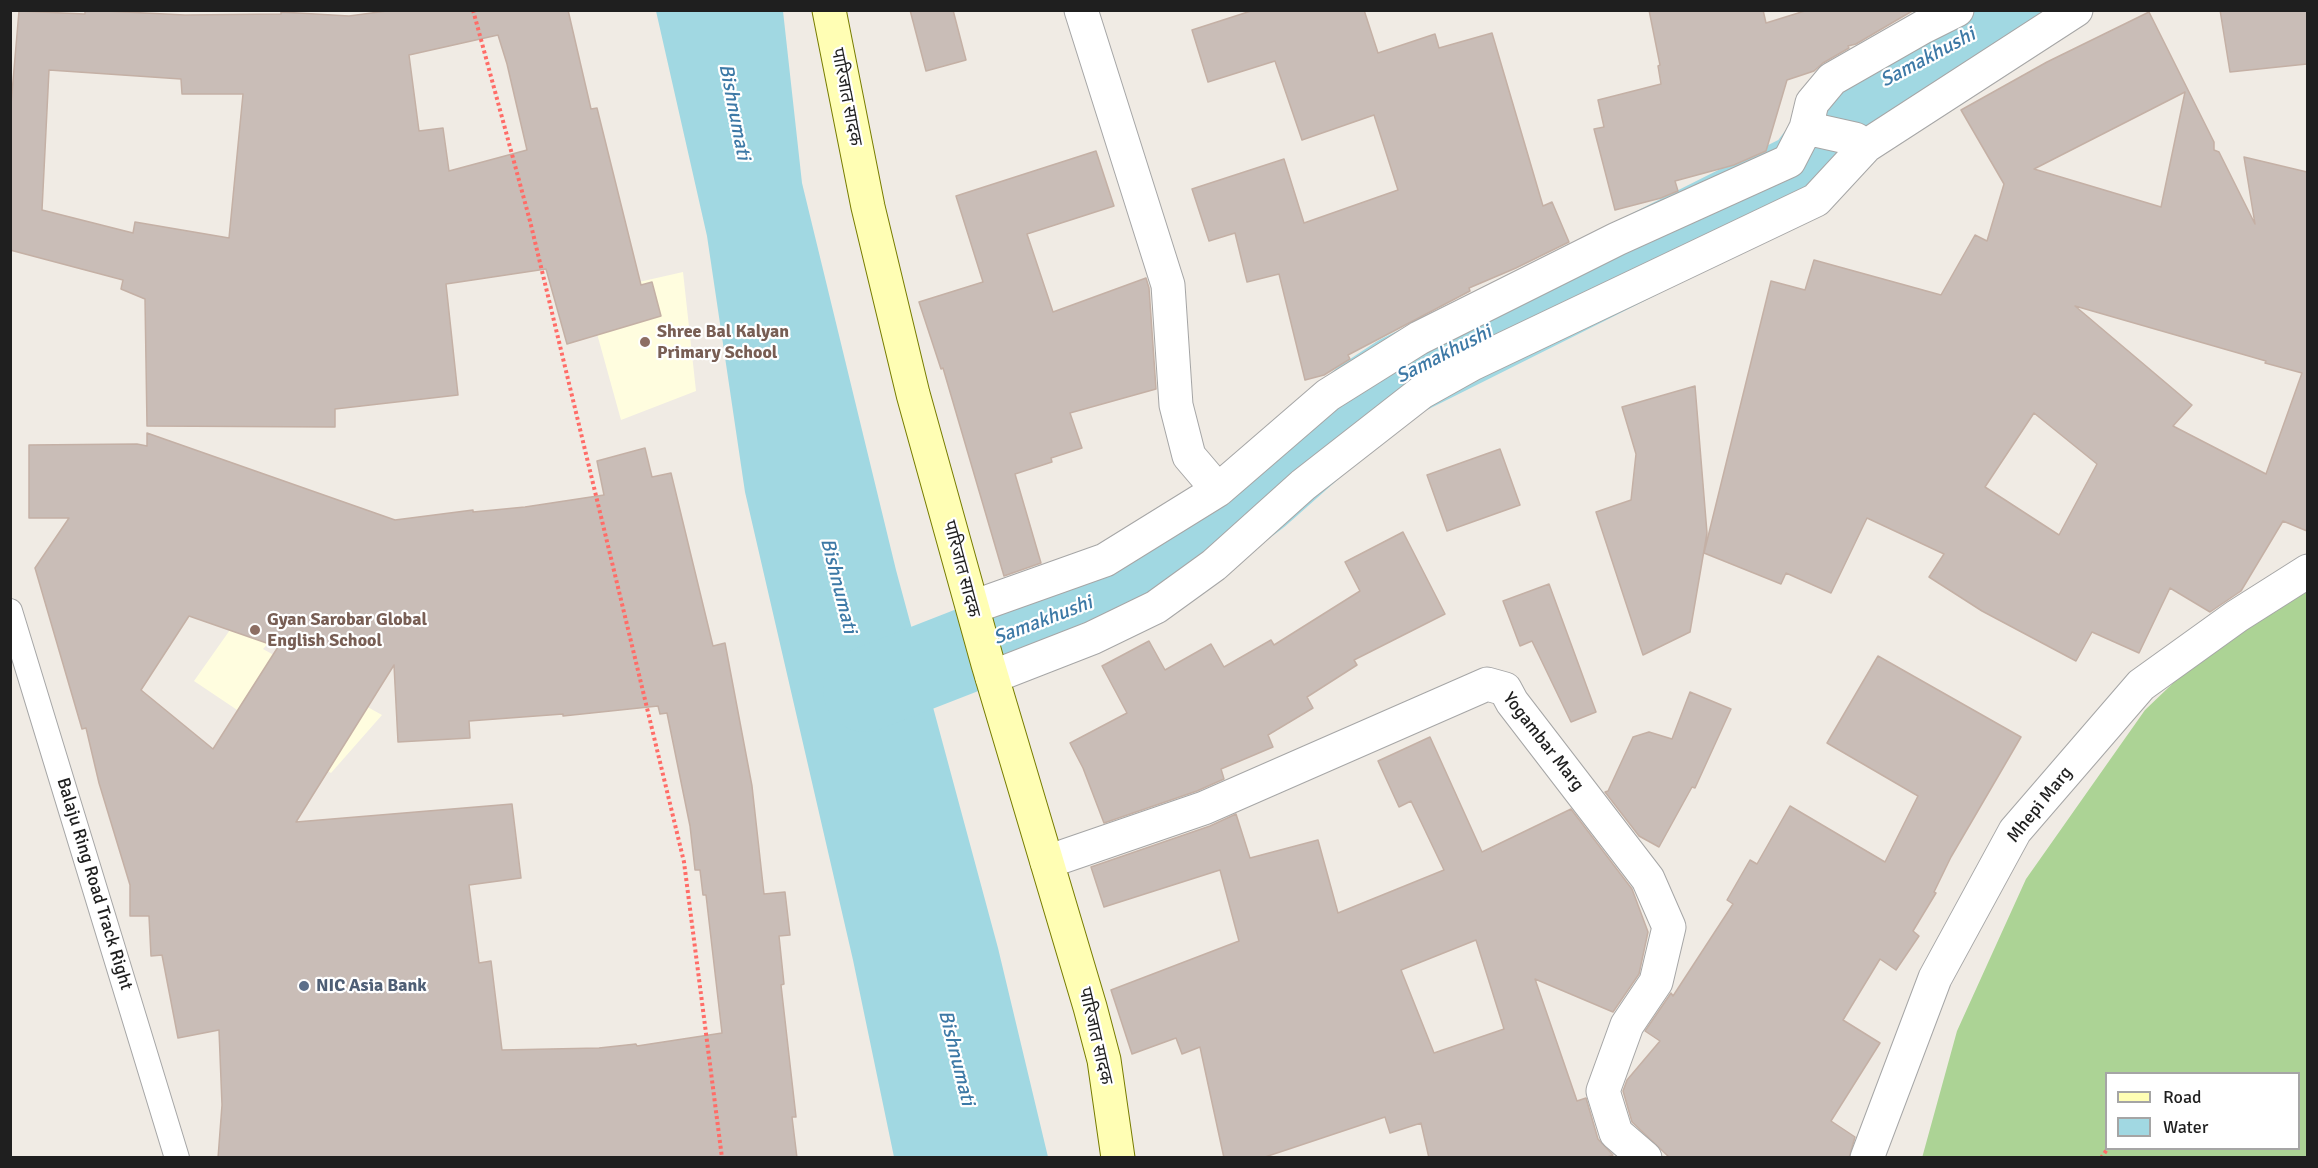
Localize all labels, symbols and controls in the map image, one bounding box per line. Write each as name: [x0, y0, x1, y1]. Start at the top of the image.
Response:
water label: Samakhushi: [1876, 23, 1980, 93]
street label: पारिजात सादक: [826, 46, 866, 148]
water label: Bishnumati: [713, 62, 755, 162]
place label: Shree Bal Kalyan Primary School: [657, 321, 789, 364]
water label: Samakhushi: [1392, 321, 1496, 389]
marker: Shree Bal Kalyan Primary School: [638, 335, 652, 349]
street label: पारिजात सादक: [938, 518, 984, 620]
water label: Bishnumati: [815, 536, 861, 636]
water label: Samakhushi: [990, 591, 1096, 651]
place label: Gyan Sarobar Global English School: [267, 609, 427, 652]
marker: Gyan Sarobar Global English School: [248, 623, 262, 637]
street label: Yogambar Marg: [1498, 688, 1588, 796]
street label: Mhepi Marg: [2003, 763, 2077, 847]
street label: Balaju Ring Road Track Right: [51, 775, 137, 993]
place label: NIC Asia Bank: [316, 975, 427, 997]
marker: NIC Asia Bank: [297, 979, 311, 993]
street label: पारिजात सादक: [1073, 985, 1117, 1087]
water label: Bishnumati: [933, 1008, 979, 1108]
legend: [2105, 1072, 2300, 1150]
text: Road: [2163, 1086, 2202, 1108]
text: Water: [2163, 1116, 2208, 1138]

